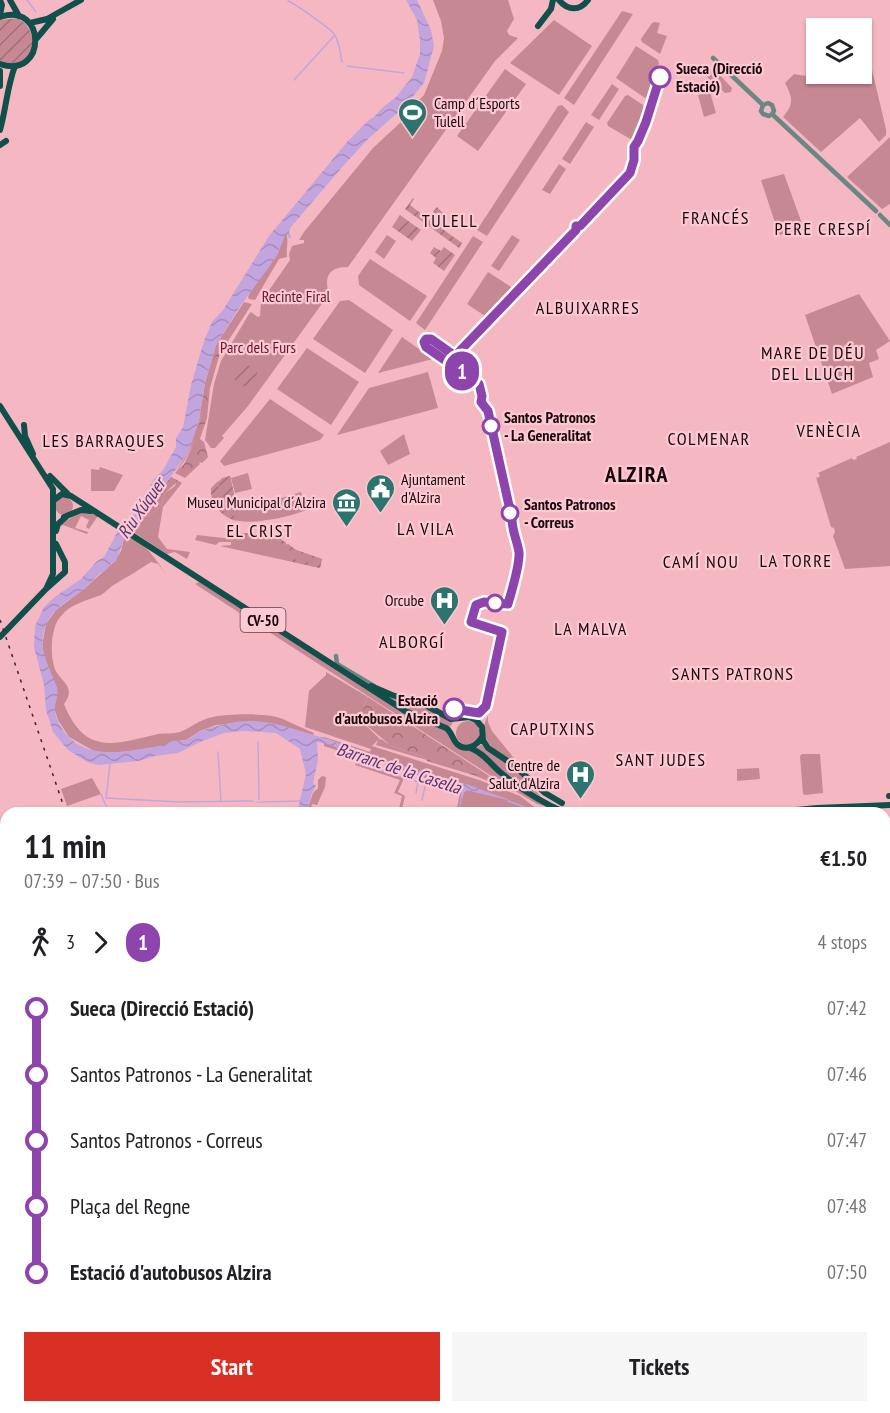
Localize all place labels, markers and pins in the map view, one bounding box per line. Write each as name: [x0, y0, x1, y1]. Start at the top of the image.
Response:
place label: Sueca (Direcció Estació): [676, 58, 762, 96]
marker: Sueca (Direcció Estació): [649, 66, 671, 88]
place label: Camp d´Esports Tulell: [434, 93, 520, 131]
sports icon: Camp d´Esports Tulell: [397, 96, 429, 138]
place label: Santos Patronos - La Generalitat: [504, 407, 596, 445]
marker: Santos Patronos - La Generalitat: [482, 417, 500, 435]
place label: Ajuntament d'Alzira: [401, 469, 466, 507]
public building icon: Ajuntament d'Alzira: [364, 472, 396, 514]
museum icon: Museu Municipal d´Alzira: [331, 486, 363, 528]
place label: Museu Municipal d´Alzira: [187, 492, 326, 512]
place label: Santos Patronos - Correus: [524, 494, 616, 532]
marker: Santos Patronos - Correus: [501, 504, 519, 522]
hospital icon: Orcube: [429, 584, 461, 626]
place label: Orcube: [385, 590, 424, 610]
unlabelled marker: [486, 594, 504, 612]
place label: Estació d'autobusos Alzira: [335, 690, 438, 728]
marker: Estació d'autobusos Alzira: [443, 698, 465, 720]
place label: Centre de Salut d'Alzira: [489, 755, 560, 793]
hospital icon: Centre de Salut d'Alzira: [565, 758, 597, 800]

